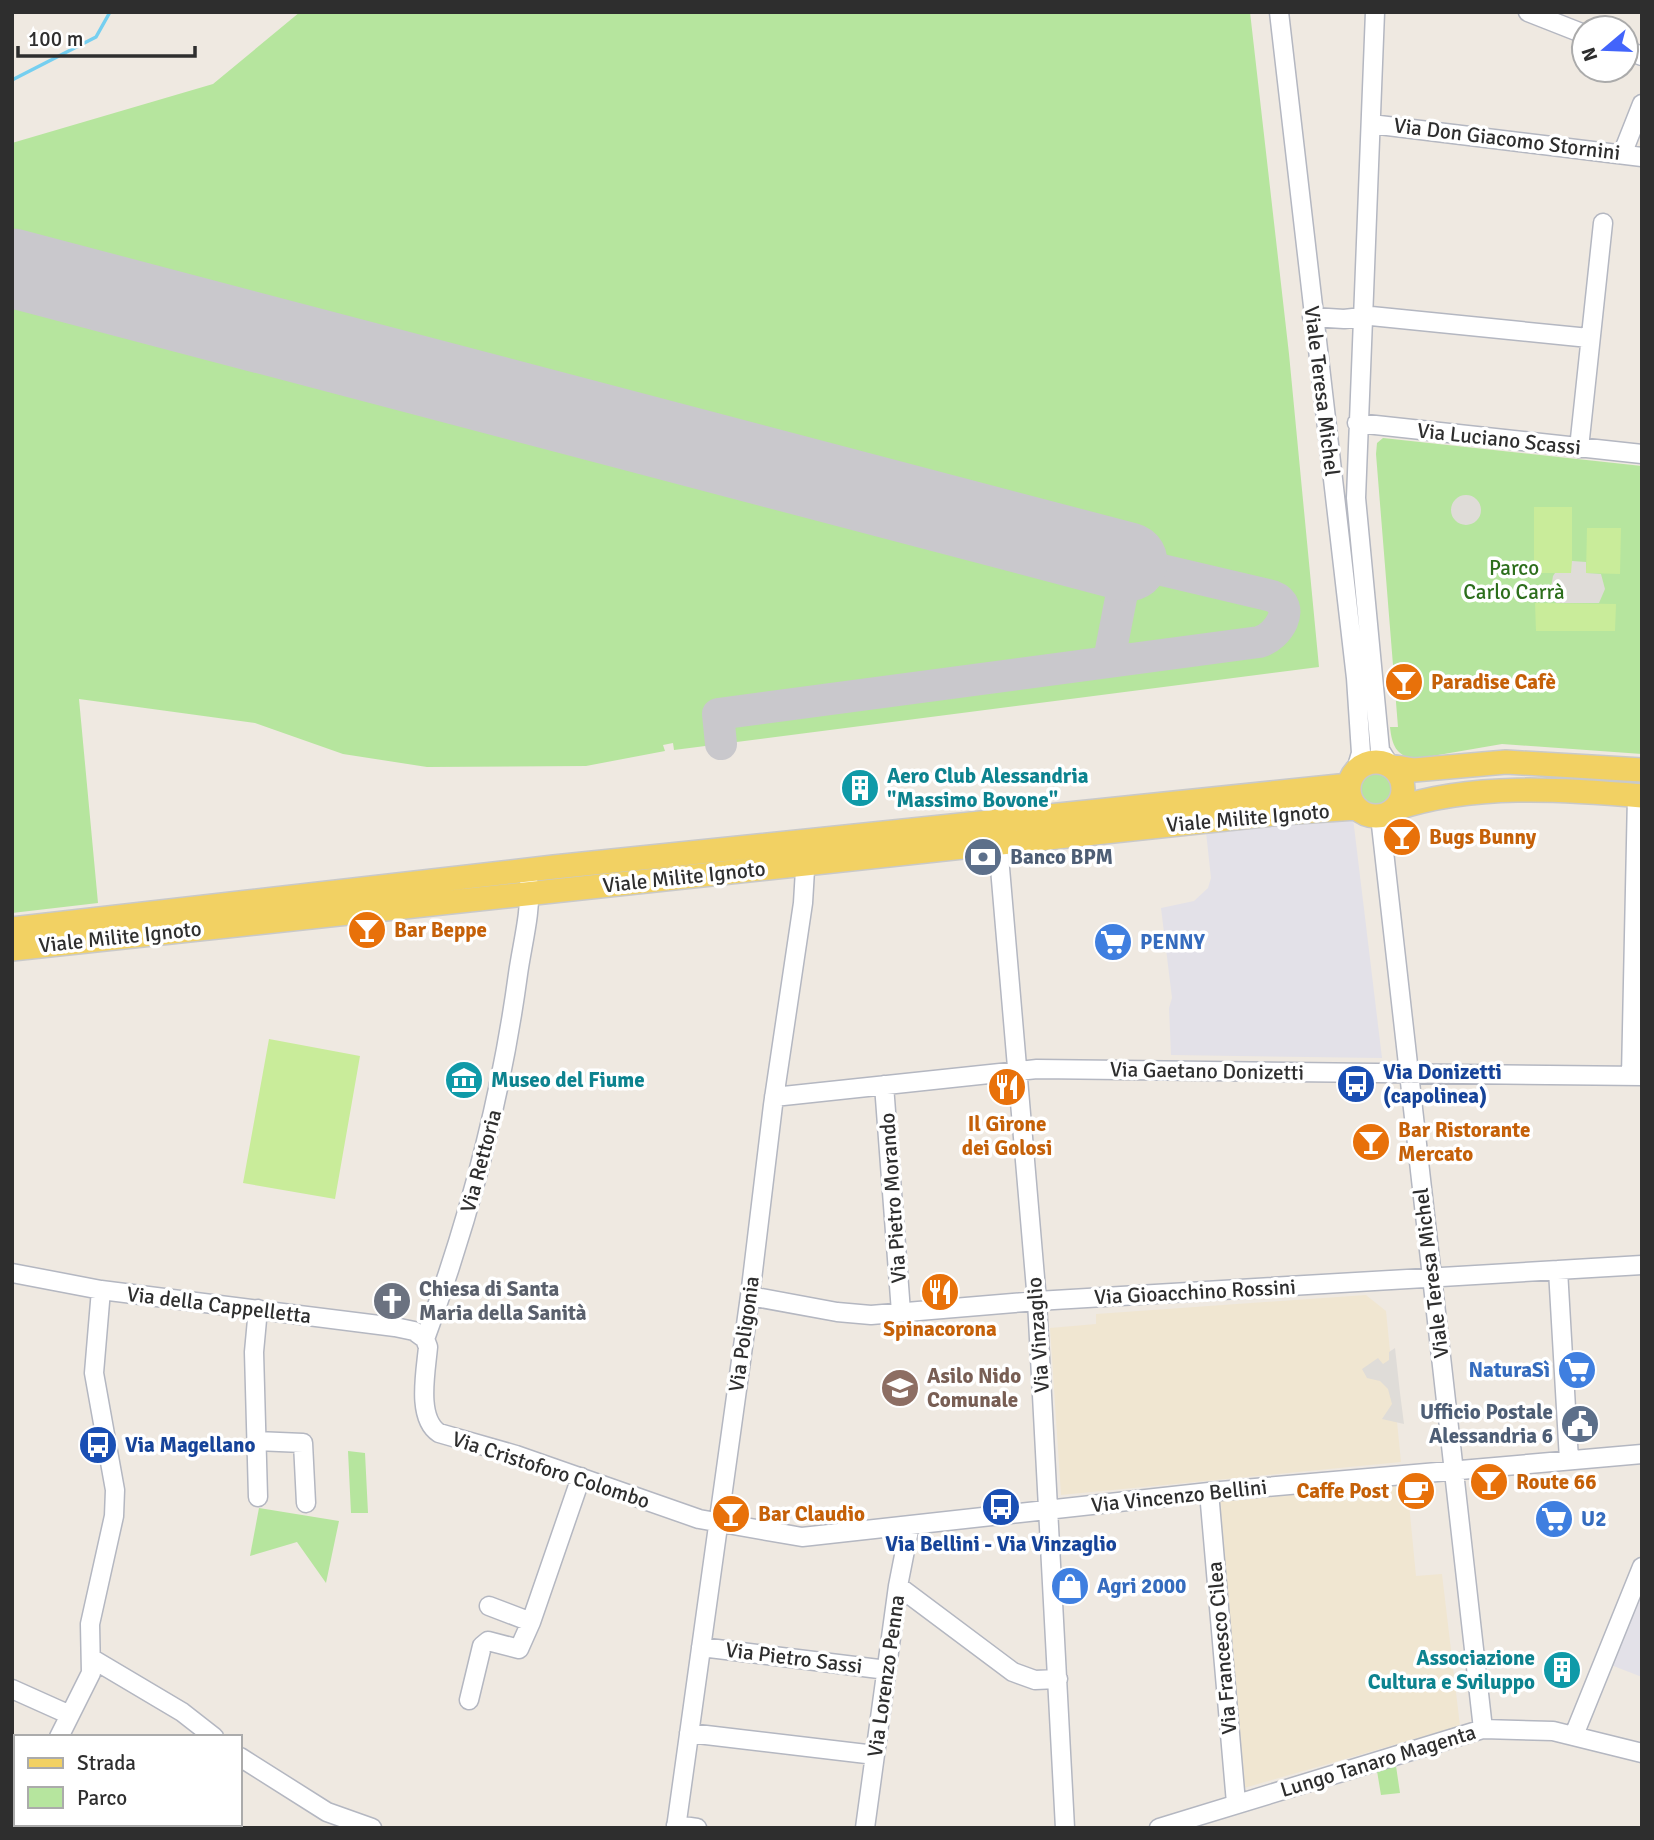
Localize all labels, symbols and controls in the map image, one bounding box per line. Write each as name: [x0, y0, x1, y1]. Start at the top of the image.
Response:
scale bar: [18, 14, 194, 58]
north arrow: [1570, 14, 1640, 84]
text: 100 m: [28, 26, 83, 52]
text: N: [1576, 44, 1603, 64]
street label: Via Don Giacomo Stornini: [1392, 112, 1622, 166]
street label: Viale Teresa Michel: [1299, 304, 1345, 478]
street label: Via Luciano Scassi: [1416, 417, 1582, 461]
park label: Parco Carlo Carrà: [1463, 555, 1565, 605]
bar icon: Paradise Cafè: [1383, 661, 1425, 703]
place label: Paradise Cafè: [1431, 669, 1556, 695]
place label: Aero Club Alessandria "Massimo Bovone": [887, 763, 1089, 813]
building icon: Aero Club Alessandria "Massimo Bovone": [839, 767, 881, 809]
street label: Viale Milite Ignoto: [1165, 798, 1331, 838]
bar icon: Bugs Bunny: [1381, 816, 1423, 858]
place label: Bugs Bunny: [1429, 824, 1537, 850]
bank icon: Banco BPM: [962, 836, 1004, 878]
place label: Banco BPM: [1010, 844, 1113, 870]
street label: Viale Milite Ignoto: [601, 856, 767, 898]
bar icon: Bar Beppe: [346, 909, 388, 951]
street label: Viale Milite Ignoto: [37, 916, 203, 958]
place label: Bar Beppe: [394, 917, 487, 943]
supermarket icon: PENNY: [1092, 921, 1134, 963]
place label: PENNY: [1140, 929, 1206, 955]
street label: Via Gaetano Donizetti: [1110, 1056, 1304, 1086]
museum icon: Museo del Fiume: [443, 1059, 485, 1101]
place label: Via Donizetti (capolinea): [1383, 1059, 1502, 1109]
bus stop icon: Via Donizetti (capolinea): [1335, 1063, 1377, 1105]
restaurant icon: Il Girone dei Golosi: [986, 1066, 1028, 1108]
place label: Museo del Fiume: [491, 1067, 645, 1093]
street label: Via Rettoria: [455, 1107, 507, 1215]
place label: Il Girone dei Golosi: [962, 1111, 1052, 1161]
street label: Via Pietro Morando: [874, 1112, 912, 1284]
place label: Bar Ristorante Mercato: [1398, 1117, 1530, 1167]
bar icon: Bar Ristorante Mercato: [1350, 1121, 1392, 1163]
street label: Viale Teresa Michel: [1408, 1186, 1454, 1360]
restaurant icon: Spinacorona: [919, 1271, 961, 1313]
street label: Via Poligonia: [723, 1274, 765, 1394]
street label: Via Gioacchino Rossini: [1093, 1274, 1297, 1310]
place label: Chiesa di Santa Maria della Sanità: [419, 1276, 587, 1326]
street label: Via Vinzaglio: [1021, 1276, 1055, 1394]
church icon: Chiesa di Santa Maria della Sanità: [371, 1280, 413, 1322]
street label: Via della Cappelletta: [125, 1281, 313, 1329]
place label: Spinacorona: [883, 1316, 997, 1342]
supermarket icon: NaturaSì: [1556, 1349, 1598, 1391]
place label: NaturaSì: [1469, 1357, 1550, 1383]
place label: Asilo Nido Comunale: [927, 1363, 1021, 1413]
school or university icon: Asilo Nido Comunale: [879, 1367, 921, 1409]
place label: Ufficio Postale Alessandria 6: [1420, 1399, 1553, 1449]
public building icon: Ufficio Postale Alessandria 6: [1559, 1403, 1601, 1445]
bus stop icon: Via Magellano: [77, 1424, 119, 1466]
street label: Via Cristoforo Colombo: [449, 1426, 653, 1514]
place label: Via Magellano: [125, 1432, 256, 1458]
bar icon: Route 66: [1468, 1461, 1510, 1503]
place label: Route 66: [1516, 1469, 1597, 1495]
cafe icon: Caffe Post: [1395, 1470, 1437, 1512]
street label: Via Vincenzo Bellini: [1090, 1474, 1268, 1518]
place label: Caffe Post: [1296, 1478, 1389, 1504]
bus stop icon: Via Bellini - Via Vinzaglio: [980, 1486, 1022, 1528]
bar icon: Bar Claudio: [710, 1493, 752, 1535]
supermarket icon: U2: [1533, 1498, 1575, 1540]
place label: Bar Claudio: [758, 1501, 865, 1527]
place label: U2: [1581, 1506, 1606, 1532]
place label: Via Bellini - Via Vinzaglio: [885, 1531, 1117, 1557]
street label: Via Francesco Cilea: [1201, 1560, 1243, 1736]
shop icon: Agri 2000: [1049, 1565, 1091, 1607]
place label: Agri 2000: [1097, 1573, 1186, 1599]
street label: Via Lorenzo Penna: [862, 1593, 910, 1759]
street label: Via Pietro Sassi: [724, 1637, 864, 1679]
place label: Associazione Cultura e Sviluppo: [1368, 1645, 1535, 1695]
building icon: Associazione Cultura e Sviluppo: [1541, 1649, 1583, 1691]
street label: Lungo Tanaro Magenta: [1277, 1719, 1479, 1803]
legend: [14, 1735, 242, 1826]
text: Strada: [77, 1750, 136, 1776]
text: Parco: [77, 1785, 127, 1811]

